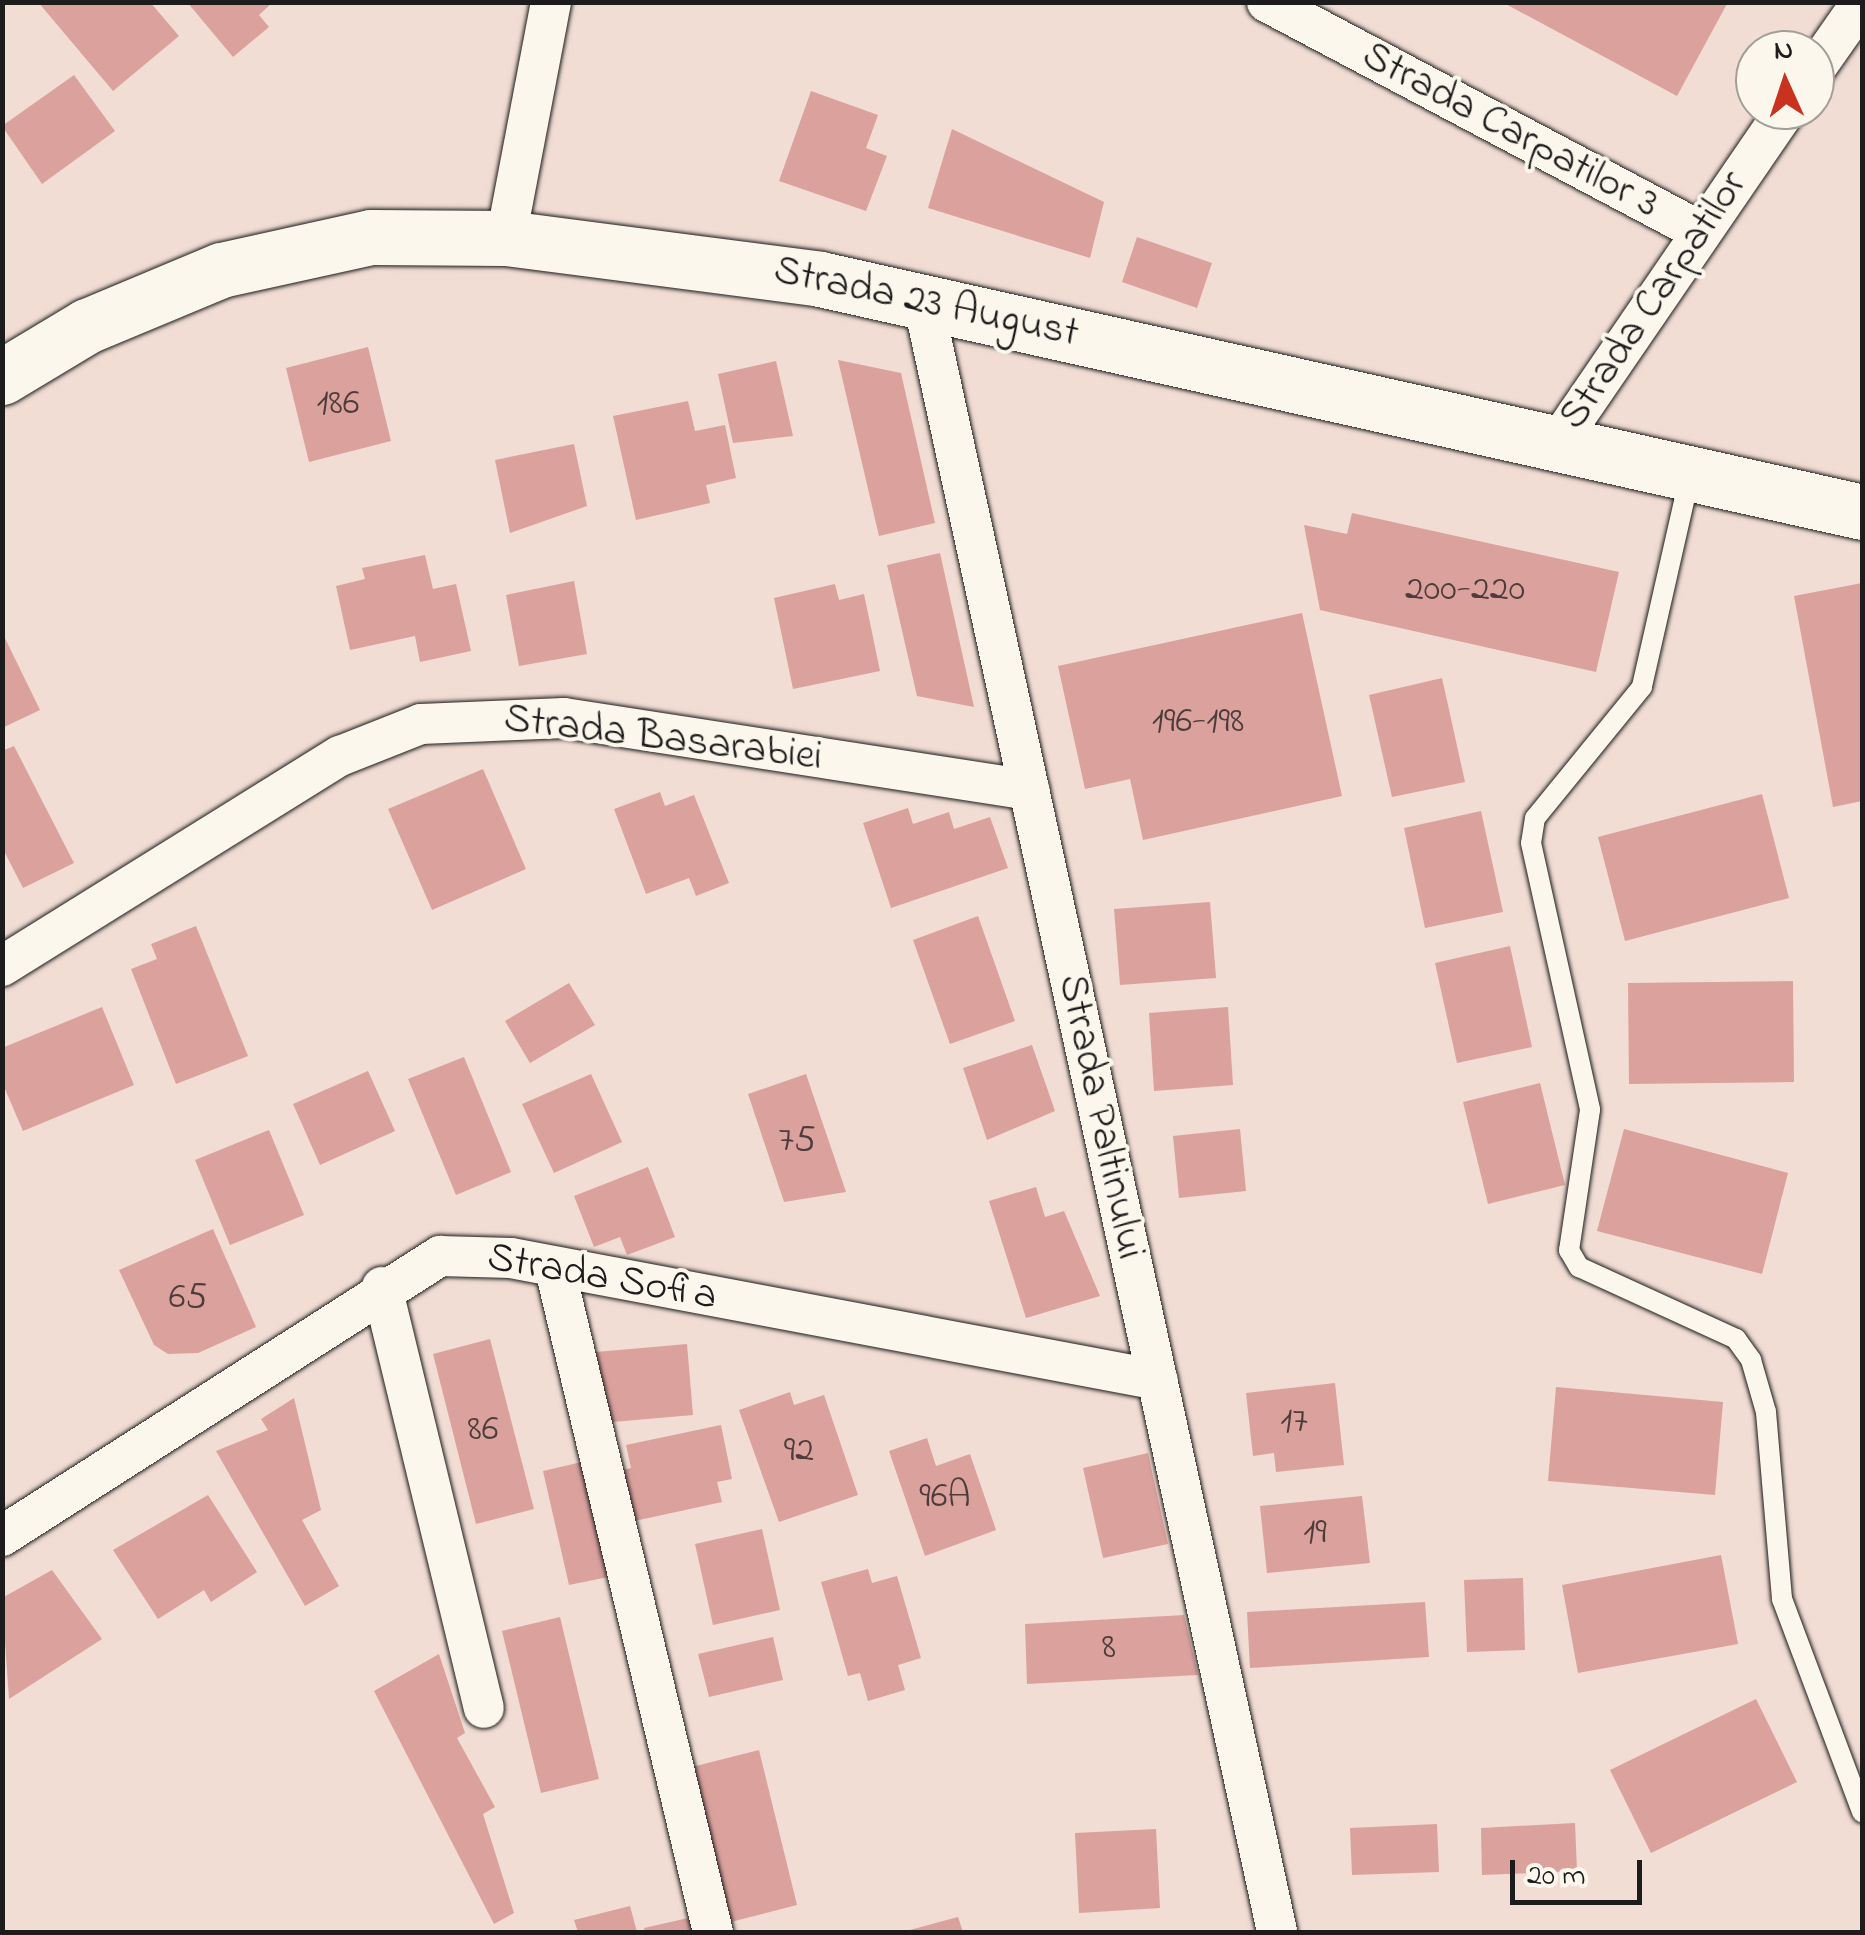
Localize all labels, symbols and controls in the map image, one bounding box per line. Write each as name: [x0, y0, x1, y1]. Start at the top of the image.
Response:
north arrow: [1735, 30, 1835, 130]
street label: Strada Carpatilor 3: [1353, 31, 1667, 231]
text: N: [1773, 31, 1794, 73]
street label: Strada Carpatilor: [1549, 162, 1759, 440]
street label: Strada 23 August: [769, 246, 1083, 360]
house number: 186: [316, 382, 360, 428]
house number: 200-220: [1405, 568, 1525, 614]
street label: Strada Basarabiei: [501, 694, 825, 784]
house number: 196-198: [1152, 700, 1244, 746]
street label: Strada Paltinului: [1045, 970, 1155, 1264]
house number: 75: [778, 1119, 816, 1165]
street label: Strada Sofia: [483, 1233, 721, 1323]
house number: 65: [169, 1276, 207, 1322]
house number: 17: [1280, 1400, 1308, 1446]
house number: 86: [468, 1408, 498, 1454]
house number: 92: [784, 1429, 814, 1475]
house number: 96A: [919, 1475, 971, 1521]
house number: 19: [1303, 1511, 1327, 1557]
house number: 8: [1102, 1626, 1116, 1672]
scale bar: [1515, 1840, 1648, 1902]
text: 20 m: [1527, 1855, 1586, 1899]

